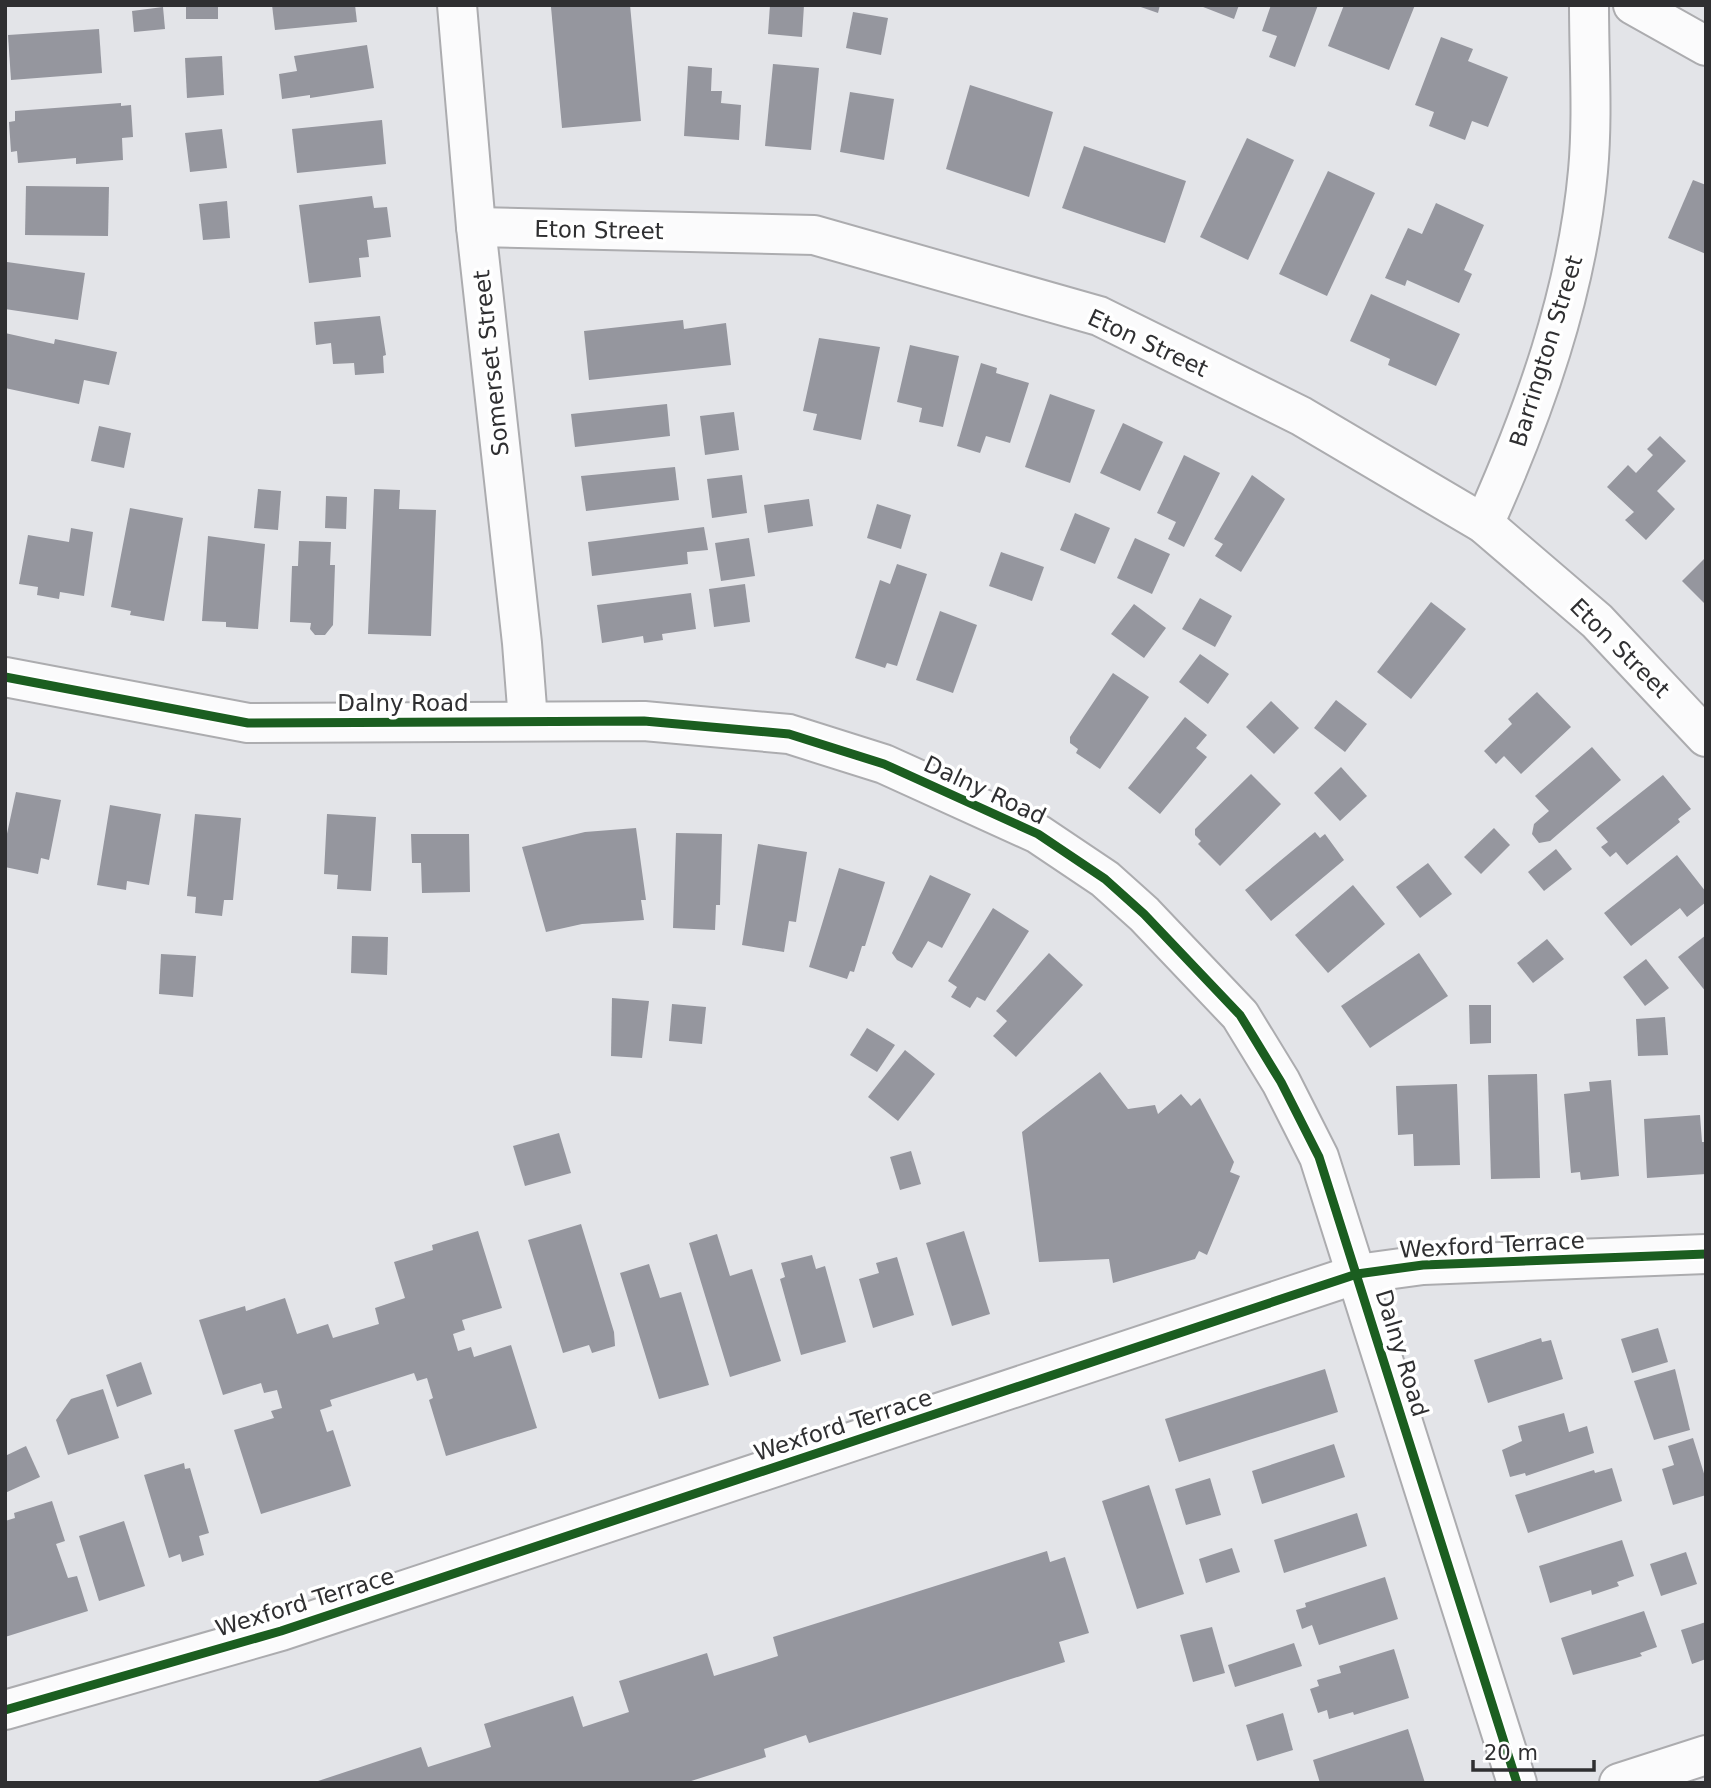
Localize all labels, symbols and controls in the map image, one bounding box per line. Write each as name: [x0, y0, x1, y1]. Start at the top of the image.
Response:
street label: Eton Street: [534, 216, 664, 244]
street label: Barrington Street: [1505, 252, 1587, 450]
street label: Somerset Street: [468, 269, 514, 457]
street label: Eton Street: [1084, 304, 1212, 382]
street label: Eton Street: [1565, 593, 1675, 703]
street label: Dalny Road: [337, 690, 469, 716]
street label: Dalny Road: [920, 750, 1050, 830]
street label: Wexford Terrace: [1399, 1227, 1585, 1263]
street label: Dalny Road: [1370, 1286, 1434, 1420]
street label: Wexford Terrace: [751, 1384, 935, 1466]
street label: Wexford Terrace: [212, 1562, 398, 1642]
scale bar: [1473, 1728, 1594, 1772]
text: 20 m: [1484, 1741, 1538, 1765]

